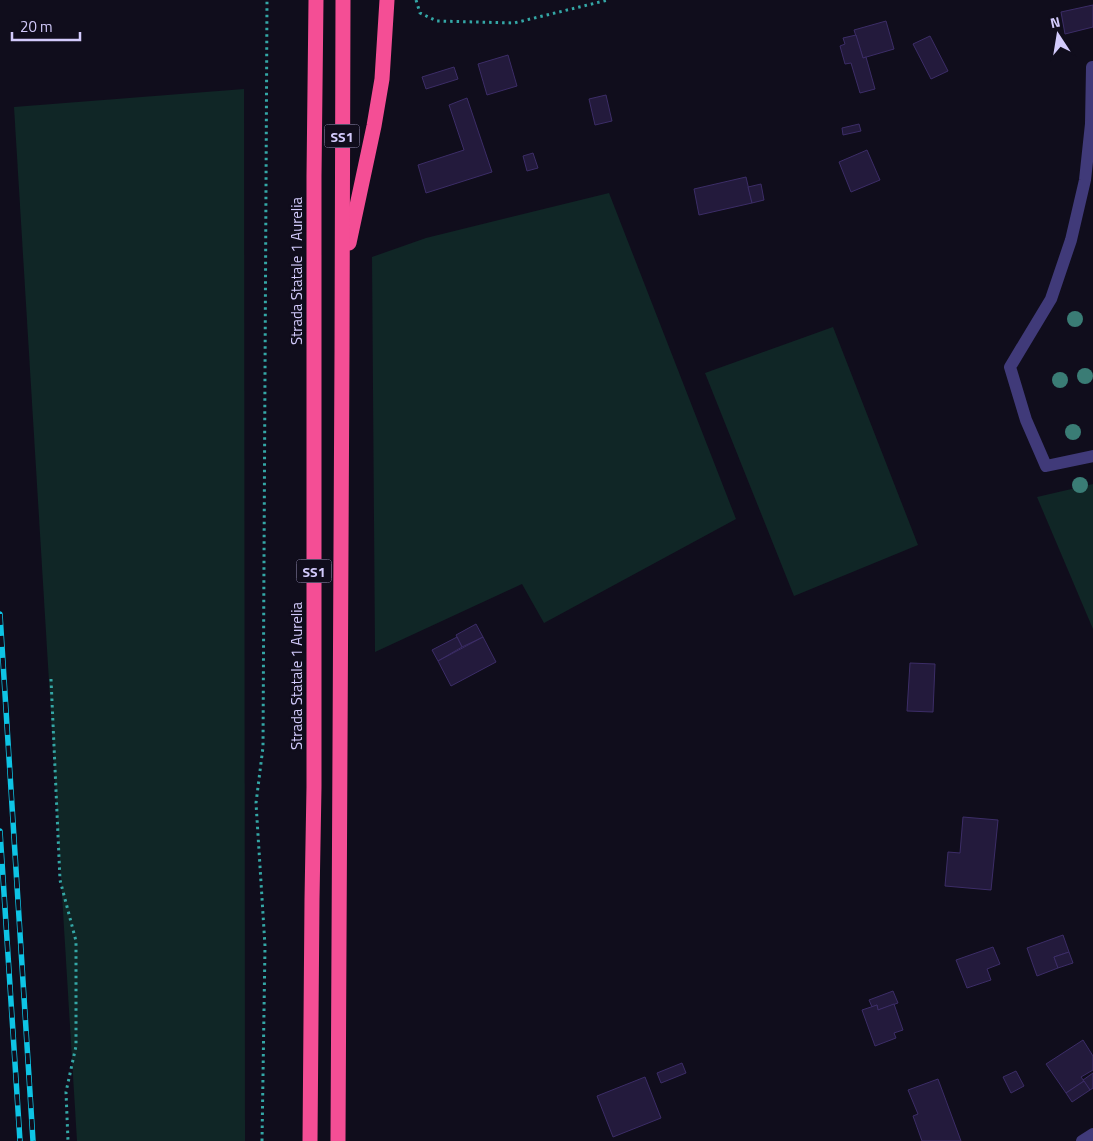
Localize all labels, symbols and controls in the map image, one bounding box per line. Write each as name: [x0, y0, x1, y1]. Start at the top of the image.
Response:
scale bar: [12, 10, 80, 42]
north arrow: [1033, 10, 1083, 60]
text: N: [1048, 11, 1062, 33]
text: 20 m: [20, 15, 53, 38]
road number: SS1: [324, 124, 360, 148]
street label: Strada Statale 1 Aurelia: [285, 196, 308, 345]
road number: SS1: [296, 560, 332, 582]
street label: Strada Statale 1 Aurelia: [285, 601, 308, 750]

